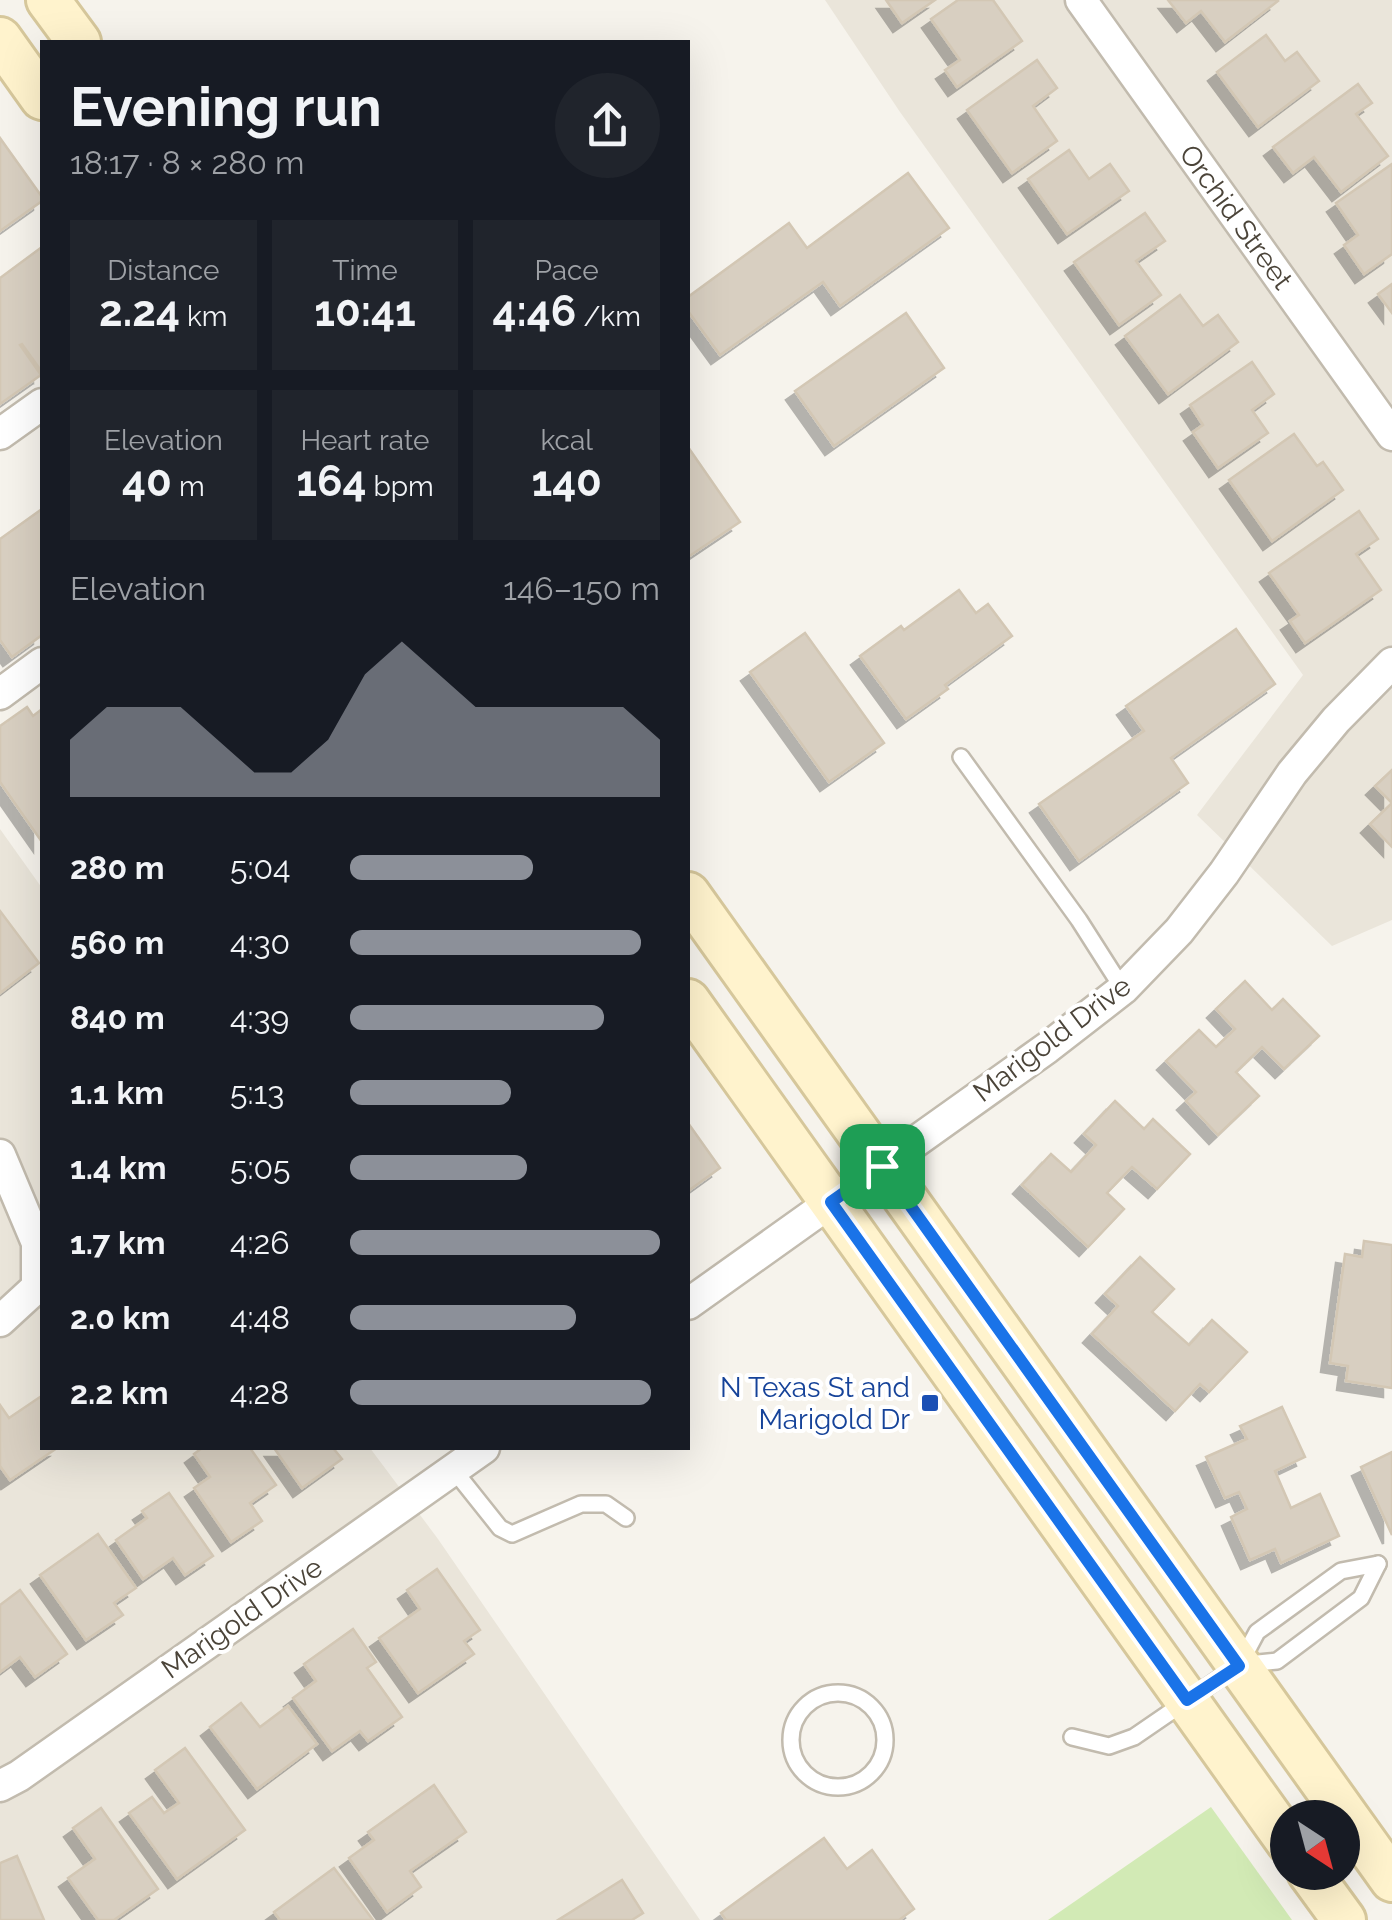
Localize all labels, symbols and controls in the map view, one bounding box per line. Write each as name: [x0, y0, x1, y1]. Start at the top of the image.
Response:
button: share: [555, 73, 660, 178]
text: Evening run: [70, 74, 382, 139]
street label: Orchid Street: [1173, 138, 1300, 296]
text: 18:17 · 8 × 280 m: [70, 144, 304, 181]
text: Distance: [107, 254, 219, 287]
text: Time: [332, 254, 398, 287]
text: Pace: [535, 254, 599, 287]
text: 2.24: [99, 287, 180, 336]
text: 10:41: [314, 287, 416, 336]
text: 4:46: [492, 287, 576, 336]
text: km: [180, 300, 228, 333]
text: /km: [576, 300, 641, 333]
text: Elevation: [104, 424, 223, 457]
text: Heart rate: [301, 424, 429, 457]
text: kcal: [540, 424, 593, 457]
text: 40: [122, 457, 172, 506]
text: 164: [296, 457, 366, 506]
text: 140: [531, 457, 602, 506]
text: m: [172, 470, 205, 503]
text: bpm: [366, 470, 434, 503]
text: Elevation: [70, 570, 206, 607]
text: 146–150 m: [503, 570, 660, 607]
text: 280 m: [70, 849, 165, 886]
text: 5:04: [230, 849, 291, 886]
text: 560 m: [70, 924, 164, 961]
text: 4:30: [230, 924, 290, 961]
street label: Marigold Drive: [967, 969, 1137, 1109]
text: 840 m: [70, 999, 165, 1036]
text: 4:39: [230, 999, 289, 1036]
text: 1.1 km: [70, 1074, 164, 1111]
text: 5:13: [230, 1074, 284, 1111]
pin: [840, 1124, 925, 1209]
icon: arrive: [855, 1139, 910, 1194]
text: 1.4 km: [70, 1149, 167, 1186]
text: 5:05: [230, 1149, 290, 1186]
text: 1.7 km: [70, 1224, 166, 1261]
text: 4:26: [230, 1224, 289, 1261]
text: 2.0 km: [70, 1299, 170, 1336]
text: 4:48: [230, 1299, 290, 1336]
place label: N Texas St and Marigold Dr: [720, 1371, 910, 1436]
text: 2.2 km: [70, 1374, 169, 1411]
text: 4:28: [230, 1374, 289, 1411]
marker: N Texas St and Marigold Dr: [919, 1392, 941, 1414]
street label: Marigold Drive: [155, 1550, 329, 1686]
north arrow: [1270, 1800, 1360, 1890]
map controls: [1270, 1800, 1360, 1890]

